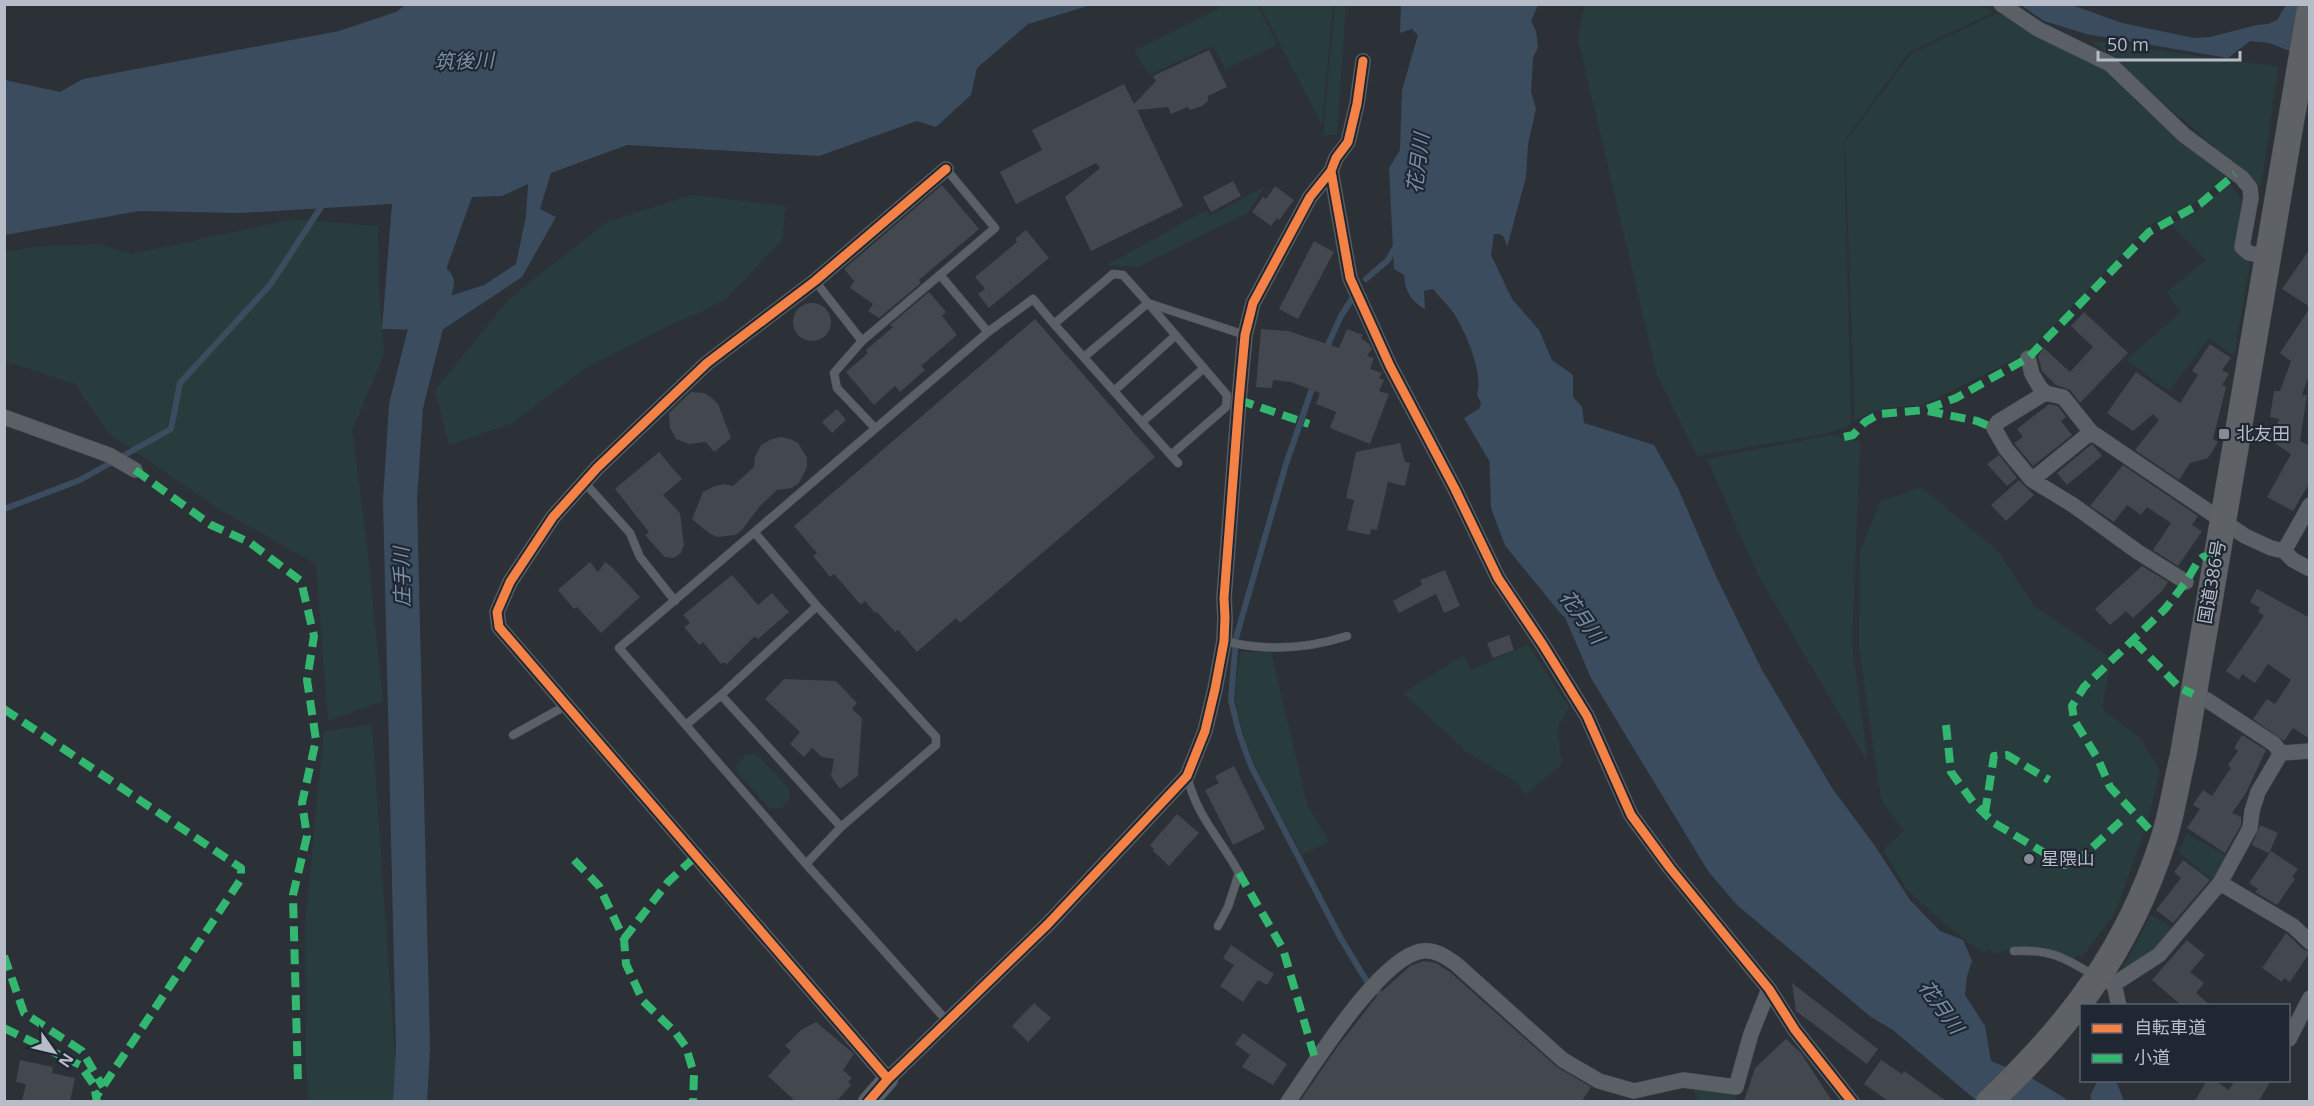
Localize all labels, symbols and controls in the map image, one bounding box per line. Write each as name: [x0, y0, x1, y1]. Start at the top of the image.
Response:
scale bar: [2098, 24, 2240, 62]
text: 50 m: [2107, 32, 2149, 56]
water label: 筑後川: [434, 46, 496, 75]
water label: 花月川: [1400, 130, 1435, 194]
place label: 北友田: [2236, 421, 2290, 445]
marker: 北友田: [2217, 427, 2231, 441]
street label: 国道386号: [2192, 538, 2230, 626]
water label: 庄手川: [387, 545, 416, 607]
water label: 花月川: [1554, 585, 1612, 651]
place label: 星隈山: [2041, 846, 2095, 870]
marker: 星隈山: [2022, 852, 2036, 866]
water label: 花月川: [1913, 975, 1971, 1041]
legend: [2080, 1004, 2290, 1082]
text: 自転車道: [2134, 1015, 2206, 1039]
north arrow: [24, 1022, 84, 1082]
text: 小道: [2134, 1045, 2170, 1069]
text: N: [54, 1049, 79, 1072]

